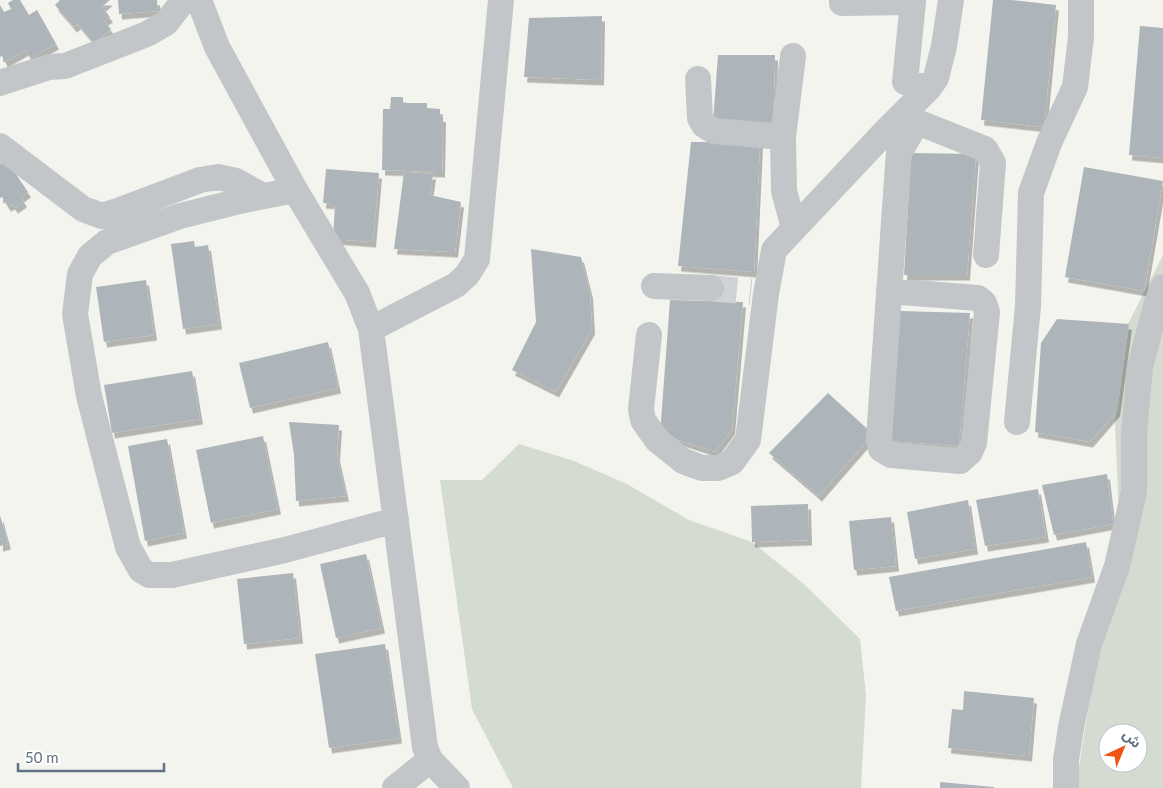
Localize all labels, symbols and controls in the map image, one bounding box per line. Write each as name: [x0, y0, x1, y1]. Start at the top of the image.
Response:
north arrow: [1098, 723, 1148, 773]
text: ش: [1120, 726, 1145, 751]
scale bar: [18, 740, 164, 772]
text: 50 m: [25, 748, 59, 766]

